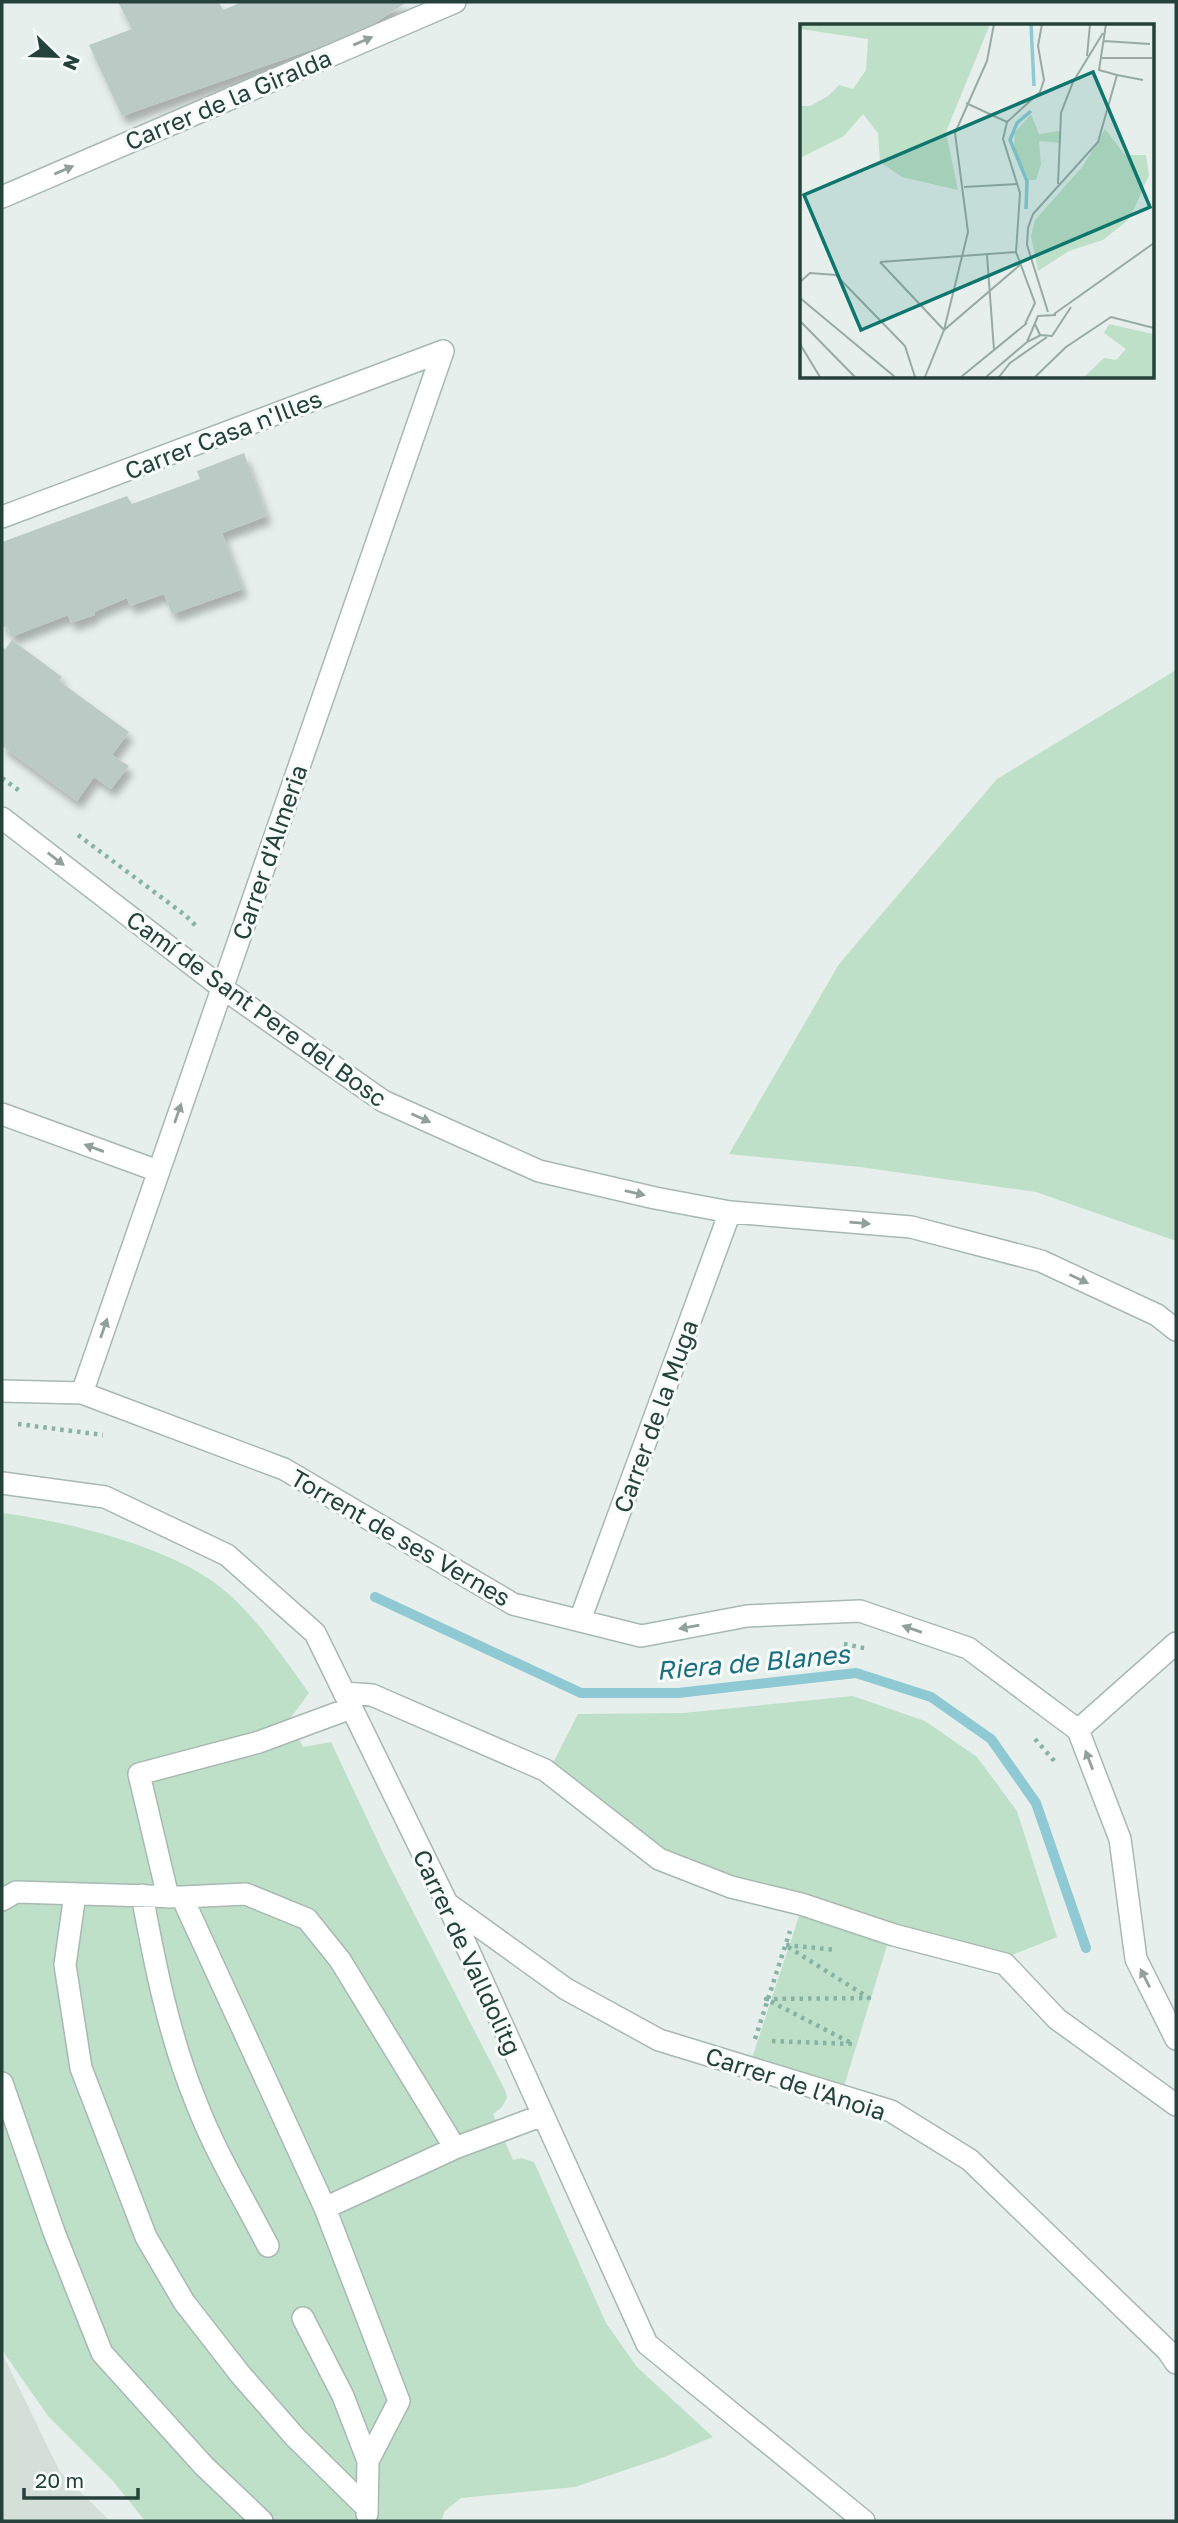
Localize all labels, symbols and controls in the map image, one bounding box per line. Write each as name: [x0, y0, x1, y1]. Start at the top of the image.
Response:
north arrow: [21, 21, 91, 91]
inset map: [800, 24, 1154, 378]
one-way arrow: [353, 35, 374, 46]
street label: Carrer de la Giralda: [120, 42, 336, 156]
text: N: [59, 52, 86, 74]
one-way arrow: [54, 164, 75, 175]
street label: Carrer Casa n'Illes: [120, 383, 326, 485]
street label: Carrer d'Almeria: [225, 760, 313, 944]
one-way arrow: [46, 852, 64, 867]
street label: Camí de Sant Pere del Bosc: [121, 904, 393, 1112]
one-way arrow: [173, 1103, 184, 1124]
one-way arrow: [411, 1112, 431, 1124]
one-way arrow: [83, 1142, 104, 1153]
one-way arrow: [624, 1188, 646, 1199]
one-way arrow: [849, 1218, 871, 1229]
one-way arrow: [1069, 1273, 1089, 1285]
street label: Carrer de la Muga: [607, 1316, 703, 1516]
one-way arrow: [99, 1318, 110, 1339]
street label: Torrent de ses Vernes: [286, 1462, 516, 1612]
one-way arrow: [678, 1622, 700, 1633]
one-way arrow: [902, 1623, 923, 1634]
water label: Riera de Blanes: [655, 1638, 852, 1686]
one-way arrow: [1084, 1749, 1095, 1770]
street label: Carrer de Valldolitg: [408, 1845, 528, 2059]
one-way arrow: [1140, 1968, 1151, 1988]
street label: Carrer de l'Anoia: [702, 2040, 890, 2126]
scale bar: [24, 2456, 138, 2500]
text: 20 m: [35, 2467, 84, 2493]

